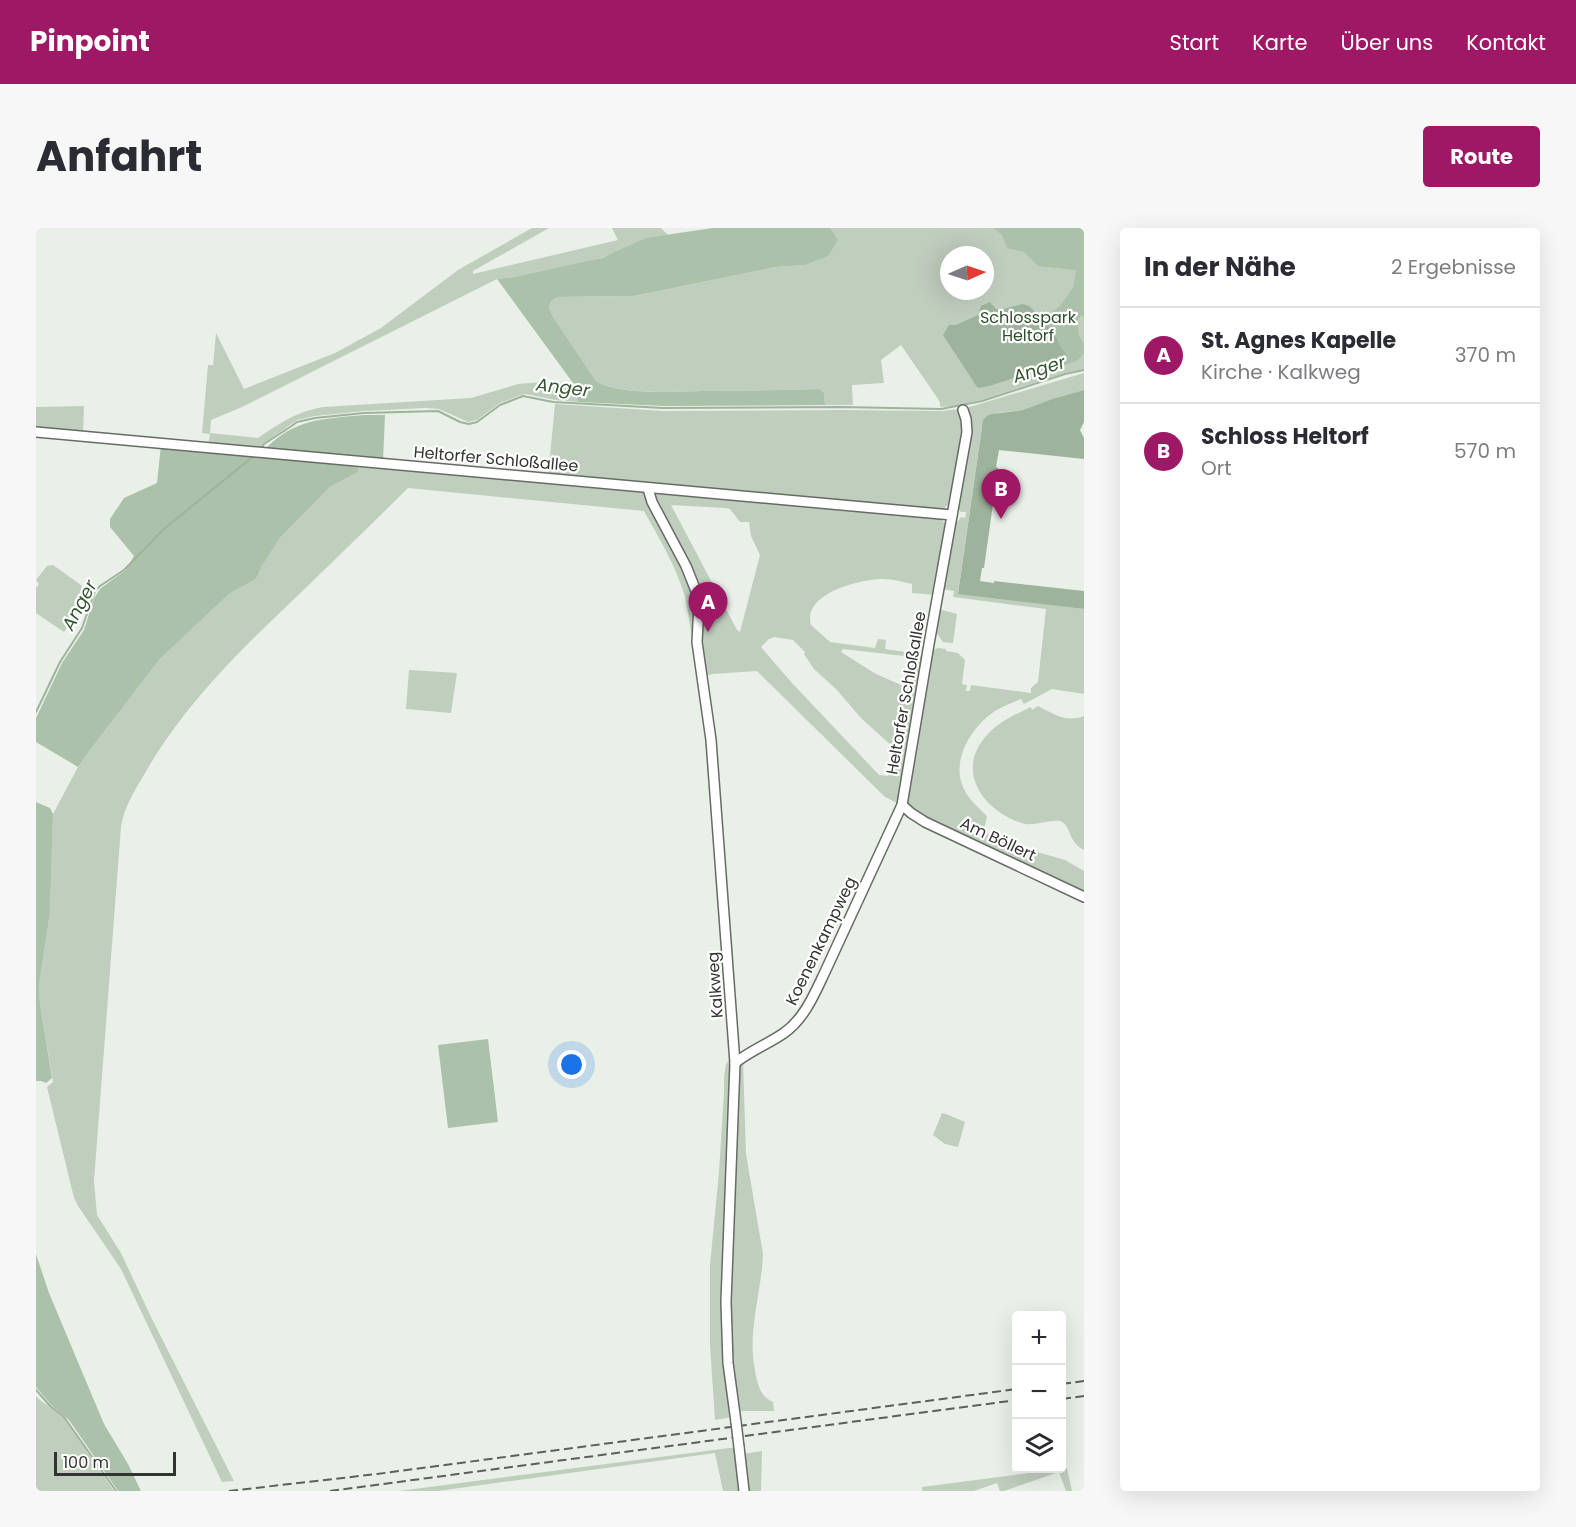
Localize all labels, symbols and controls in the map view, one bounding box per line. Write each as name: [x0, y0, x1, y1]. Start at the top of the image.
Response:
text: Pinpoint: [30, 22, 150, 61]
text: Start: [1170, 28, 1219, 57]
text: Karte: [1252, 28, 1308, 57]
text: Über uns: [1341, 28, 1433, 57]
text: Kontakt: [1466, 28, 1546, 57]
button: Route: [1423, 126, 1540, 187]
text: Anfahrt: [36, 127, 202, 186]
north arrow: [940, 246, 994, 300]
text: In der Nähe: [1144, 249, 1296, 285]
text: 2 Ergebnisse: [1391, 253, 1516, 281]
park label: Schlosspark Heltorf: [980, 306, 1077, 347]
text: St. Agnes Kapelle: [1201, 325, 1396, 356]
text: A: [1156, 341, 1171, 369]
text: 370 m: [1455, 341, 1516, 369]
water label: Anger: [1009, 349, 1070, 389]
text: Kirche · Kalkweg: [1201, 358, 1361, 386]
water label: Anger: [534, 371, 592, 403]
text: Schloss Heltorf: [1201, 421, 1369, 452]
text: B: [1157, 437, 1170, 465]
text: 570 m: [1454, 437, 1516, 465]
street label: Heltorfer Schloßallee: [413, 440, 579, 478]
text: Ort: [1201, 454, 1231, 482]
pin: B: [982, 470, 1020, 519]
water label: Anger: [55, 574, 103, 635]
pin: A: [688, 582, 728, 632]
street label: Heltorfer Schloßallee: [880, 610, 932, 776]
street label: Am Böllert: [956, 811, 1040, 867]
street label: Koenenkampweg: [780, 873, 862, 1009]
street label: Kalkweg: [701, 951, 729, 1019]
your location: [557, 1050, 586, 1079]
map controls: [1012, 1311, 1066, 1473]
button: +: [1012, 1311, 1066, 1365]
button: −: [1012, 1365, 1066, 1419]
button: layers: [1012, 1419, 1066, 1473]
scale bar: [54, 1449, 176, 1476]
text: 100 m: [63, 1451, 109, 1474]

